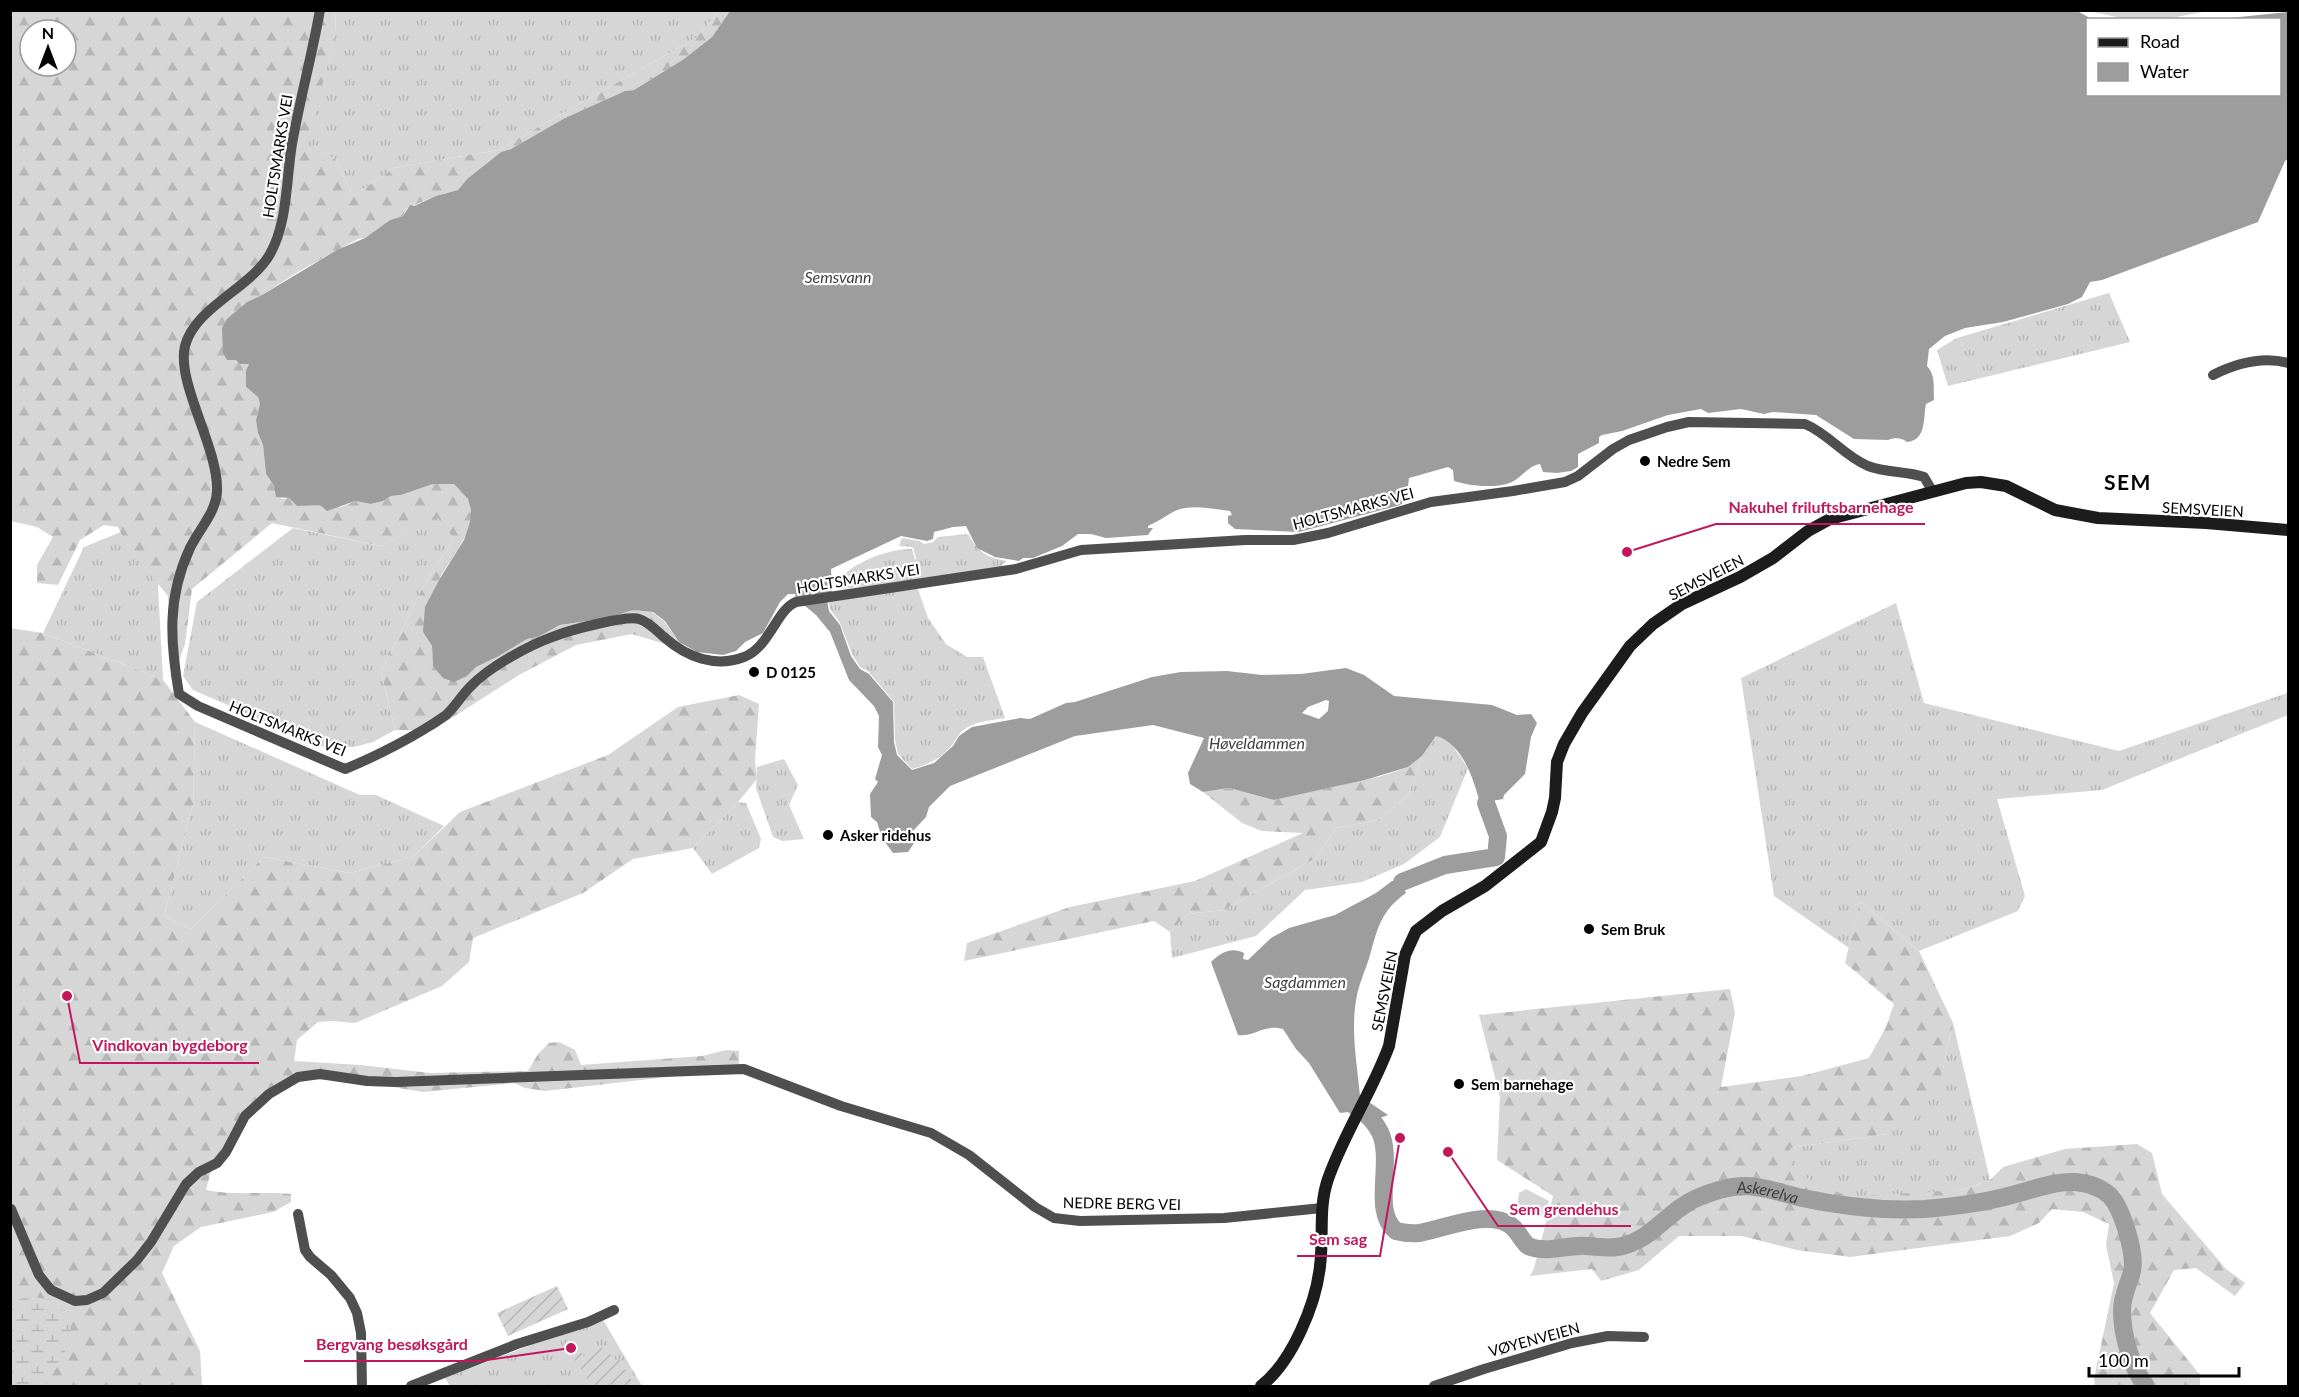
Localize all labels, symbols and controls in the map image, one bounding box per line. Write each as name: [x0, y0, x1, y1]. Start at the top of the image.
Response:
north arrow: [18, 18, 78, 78]
legend: [2086, 18, 2281, 96]
text: N: [42, 23, 54, 42]
text: Road: [2140, 30, 2180, 52]
text: Water: [2140, 60, 2189, 82]
street label: HOLTSMARKS VEI: [258, 93, 296, 219]
water label: Semsvann: [804, 267, 872, 286]
place label: Nedre Sem: [1657, 452, 1731, 470]
marker: Nedre Sem: [1638, 454, 1652, 468]
district label: SEM: [2104, 469, 2152, 494]
street label: HOLTSMARKS VEI: [1291, 483, 1415, 533]
callout: Nakuhel friluftsbarnehage: [1716, 490, 1925, 524]
text: Nakuhel friluftsbarnehage: [1728, 497, 1914, 516]
street label: SEMSVEIEN: [2162, 498, 2244, 520]
street label: SEMSVEIEN: [1665, 550, 1747, 604]
street label: HOLTSMARKS VEI: [795, 559, 921, 597]
place label: D 0125: [766, 663, 816, 681]
marker: D 0125: [747, 665, 761, 679]
street label: HOLTSMARKS VEI: [227, 696, 349, 760]
water label: Høveldammen: [1209, 733, 1305, 752]
place label: Asker ridehus: [839, 826, 931, 844]
marker: Asker ridehus: [821, 828, 835, 842]
place label: Sem Bruk: [1601, 920, 1666, 938]
marker: Sem Bruk: [1582, 922, 1596, 936]
street label: SEMSVEIEN: [1367, 949, 1401, 1033]
water label: Sagdammen: [1264, 972, 1346, 991]
callout: Vindkovan bygdeborg: [80, 1029, 259, 1063]
text: Vindkovan bygdeborg: [91, 1035, 248, 1054]
place label: Sem barnehage: [1471, 1075, 1573, 1093]
marker: Sem barnehage: [1452, 1077, 1466, 1091]
water label: Askerelva: [1735, 1176, 1801, 1206]
callout: Sem grendehus: [1498, 1192, 1631, 1226]
street label: NEDRE BERG VEI: [1063, 1193, 1181, 1213]
text: Sem grendehus: [1509, 1199, 1619, 1218]
callout: Sem sag: [1297, 1222, 1380, 1256]
text: Sem sag: [1309, 1229, 1368, 1248]
street label: VØYENVEIEN: [1486, 1318, 1582, 1360]
callout: Bergvang besøksgård: [304, 1327, 480, 1361]
text: Bergvang besøksgård: [316, 1334, 468, 1353]
scale bar: [2089, 1340, 2239, 1378]
text: 100 m: [2098, 1349, 2149, 1371]

